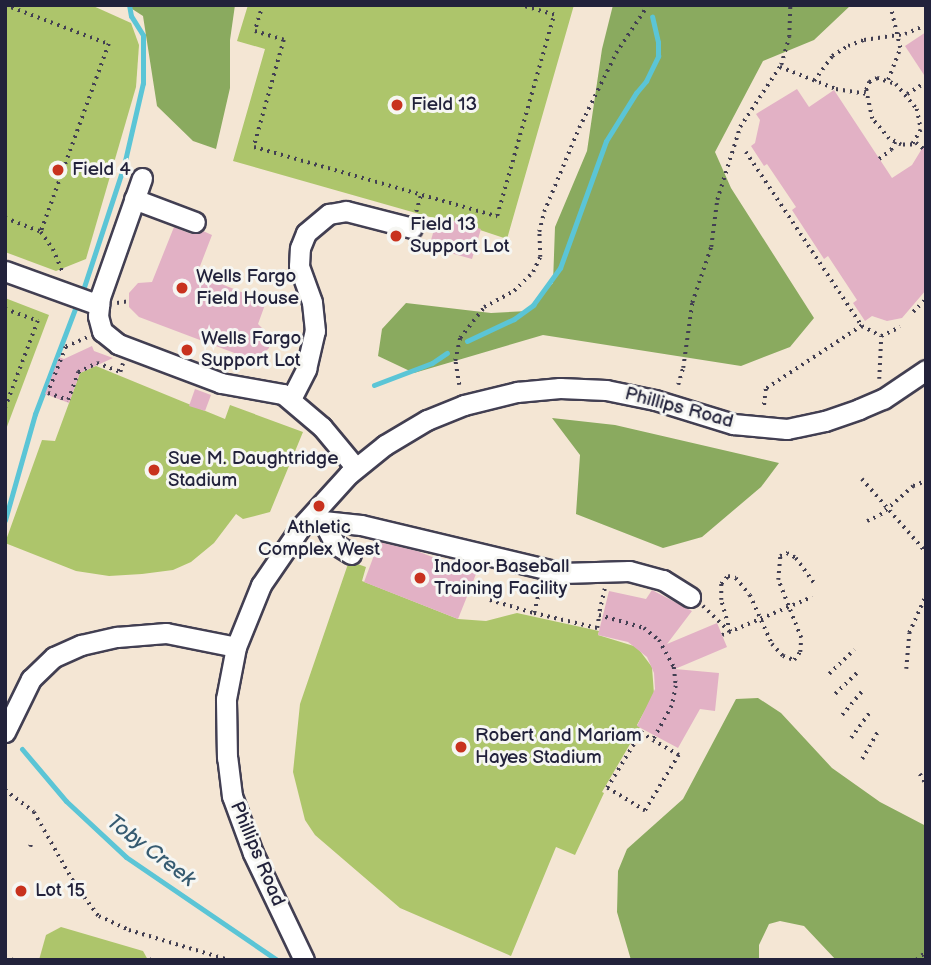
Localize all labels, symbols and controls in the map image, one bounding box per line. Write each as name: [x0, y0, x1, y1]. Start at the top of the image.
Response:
place label: Field 13: [411, 94, 477, 116]
marker: Field 13: [389, 97, 405, 113]
place label: Field 4: [72, 159, 131, 181]
marker: Field 4: [50, 162, 66, 178]
place label: Field 13 Support Lot: [410, 214, 510, 258]
marker: Field 13 Support Lot: [388, 228, 404, 244]
place label: Wells Fargo Field House: [196, 266, 299, 310]
marker: Wells Fargo Field House: [174, 280, 190, 296]
place label: Wells Fargo Support Lot: [201, 328, 301, 372]
marker: Wells Fargo Support Lot: [179, 342, 195, 358]
street label: Phillips Road: [622, 383, 736, 433]
place label: Sue M. Daughtridge Stadium: [168, 448, 338, 492]
marker: Sue M. Daughtridge Stadium: [146, 462, 162, 478]
marker: Athletic Complex West: [311, 498, 327, 514]
place label: Athletic Complex West: [258, 517, 380, 561]
place label: Indoor Baseball Training Facility: [434, 556, 569, 600]
marker: Indoor Baseball Training Facility: [412, 570, 428, 586]
place label: Robert and Mariam Hayes Stadium: [475, 725, 642, 769]
marker: Robert and Mariam Hayes Stadium: [453, 739, 469, 755]
street label: Phillips Road: [225, 798, 289, 910]
water label: Toby Creek: [101, 809, 201, 893]
place label: Lot 15: [35, 880, 85, 902]
marker: Lot 15: [13, 883, 29, 899]

